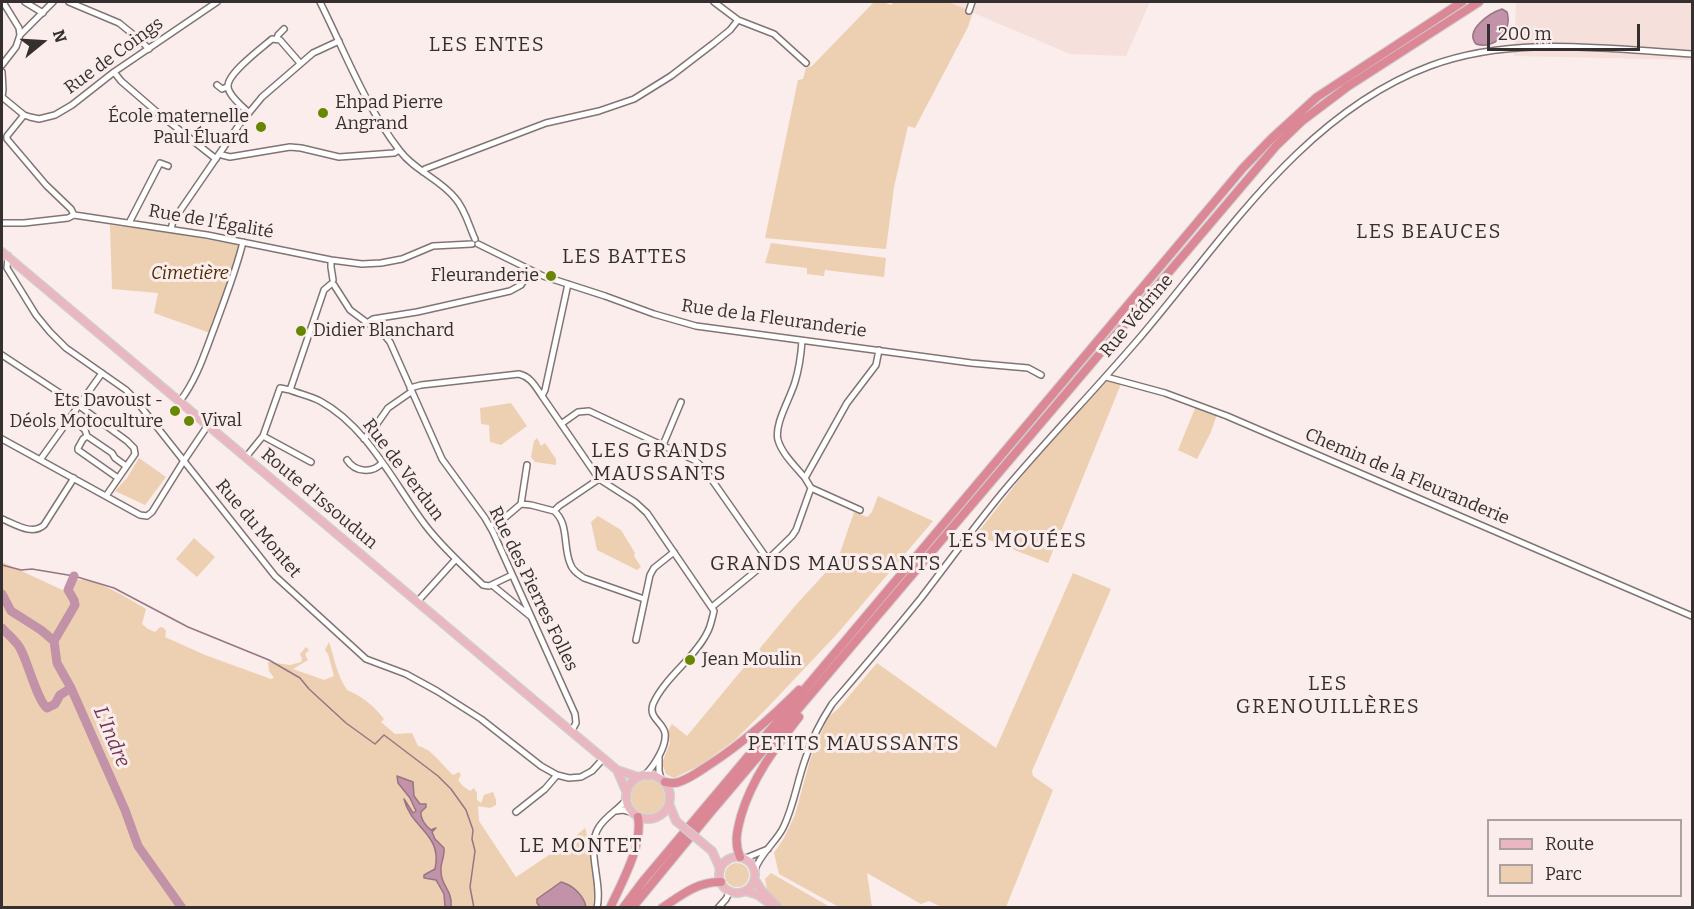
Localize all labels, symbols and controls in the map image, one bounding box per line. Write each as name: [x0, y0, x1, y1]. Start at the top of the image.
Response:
north arrow: [12, 12, 72, 72]
scale bar: [1490, 12, 1643, 50]
street label: Rue de Coings: [60, 13, 168, 99]
text: 200 m: [1498, 23, 1552, 45]
text: N: [49, 27, 71, 45]
district label: LES ENTES: [429, 33, 545, 57]
place label: Ehpad Pierre Angrand: [335, 92, 443, 134]
place label: École maternelle Paul Éluard: [108, 106, 249, 148]
marker: Ehpad Pierre Angrand: [316, 106, 330, 120]
marker: École maternelle Paul Éluard: [254, 120, 268, 134]
street label: Rue de l'Égalité: [147, 200, 275, 244]
district label: LES BEAUCES: [1356, 220, 1502, 244]
district label: LES BATTES: [562, 245, 688, 269]
park label: Cimetière: [151, 263, 229, 285]
place label: Fleuranderie: [431, 265, 539, 287]
marker: Fleuranderie: [544, 269, 558, 283]
street label: Rue Védrine: [1096, 270, 1178, 362]
street label: Rue de la Fleuranderie: [680, 295, 868, 343]
place label: Didier Blanchard: [313, 320, 454, 342]
marker: Didier Blanchard: [294, 324, 308, 338]
place label: Ets Davoust - Déols Motoculture: [10, 390, 163, 432]
marker: Ets Davoust - Déols Motoculture: [168, 404, 182, 418]
place label: Vival: [201, 410, 242, 432]
marker: Vival: [182, 414, 196, 428]
street label: Rue de Verdun: [358, 415, 448, 525]
street label: Chemin de la Fleuranderie: [1301, 424, 1513, 530]
district label: LES GRANDS MAUSSANTS: [591, 439, 729, 486]
street label: Route d'Issoudun: [256, 444, 382, 554]
street label: Rue du Montet: [211, 475, 305, 583]
street label: Rue des Pierres Folles: [484, 503, 582, 675]
district label: LES MOUÉES: [949, 529, 1087, 553]
district label: GRANDS MAUSSANTS: [710, 552, 942, 576]
place label: Jean Moulin: [702, 649, 802, 671]
marker: Jean Moulin: [683, 653, 697, 667]
district label: LES GRENOUILLÈRES: [1236, 672, 1420, 719]
water label: L'Indre: [88, 703, 134, 771]
district label: PETITS MAUSSANTS: [748, 732, 960, 756]
legend: [1487, 819, 1682, 897]
text: Route: [1545, 833, 1594, 855]
district label: LE MONTET: [519, 834, 643, 858]
text: Parc: [1545, 863, 1582, 885]

